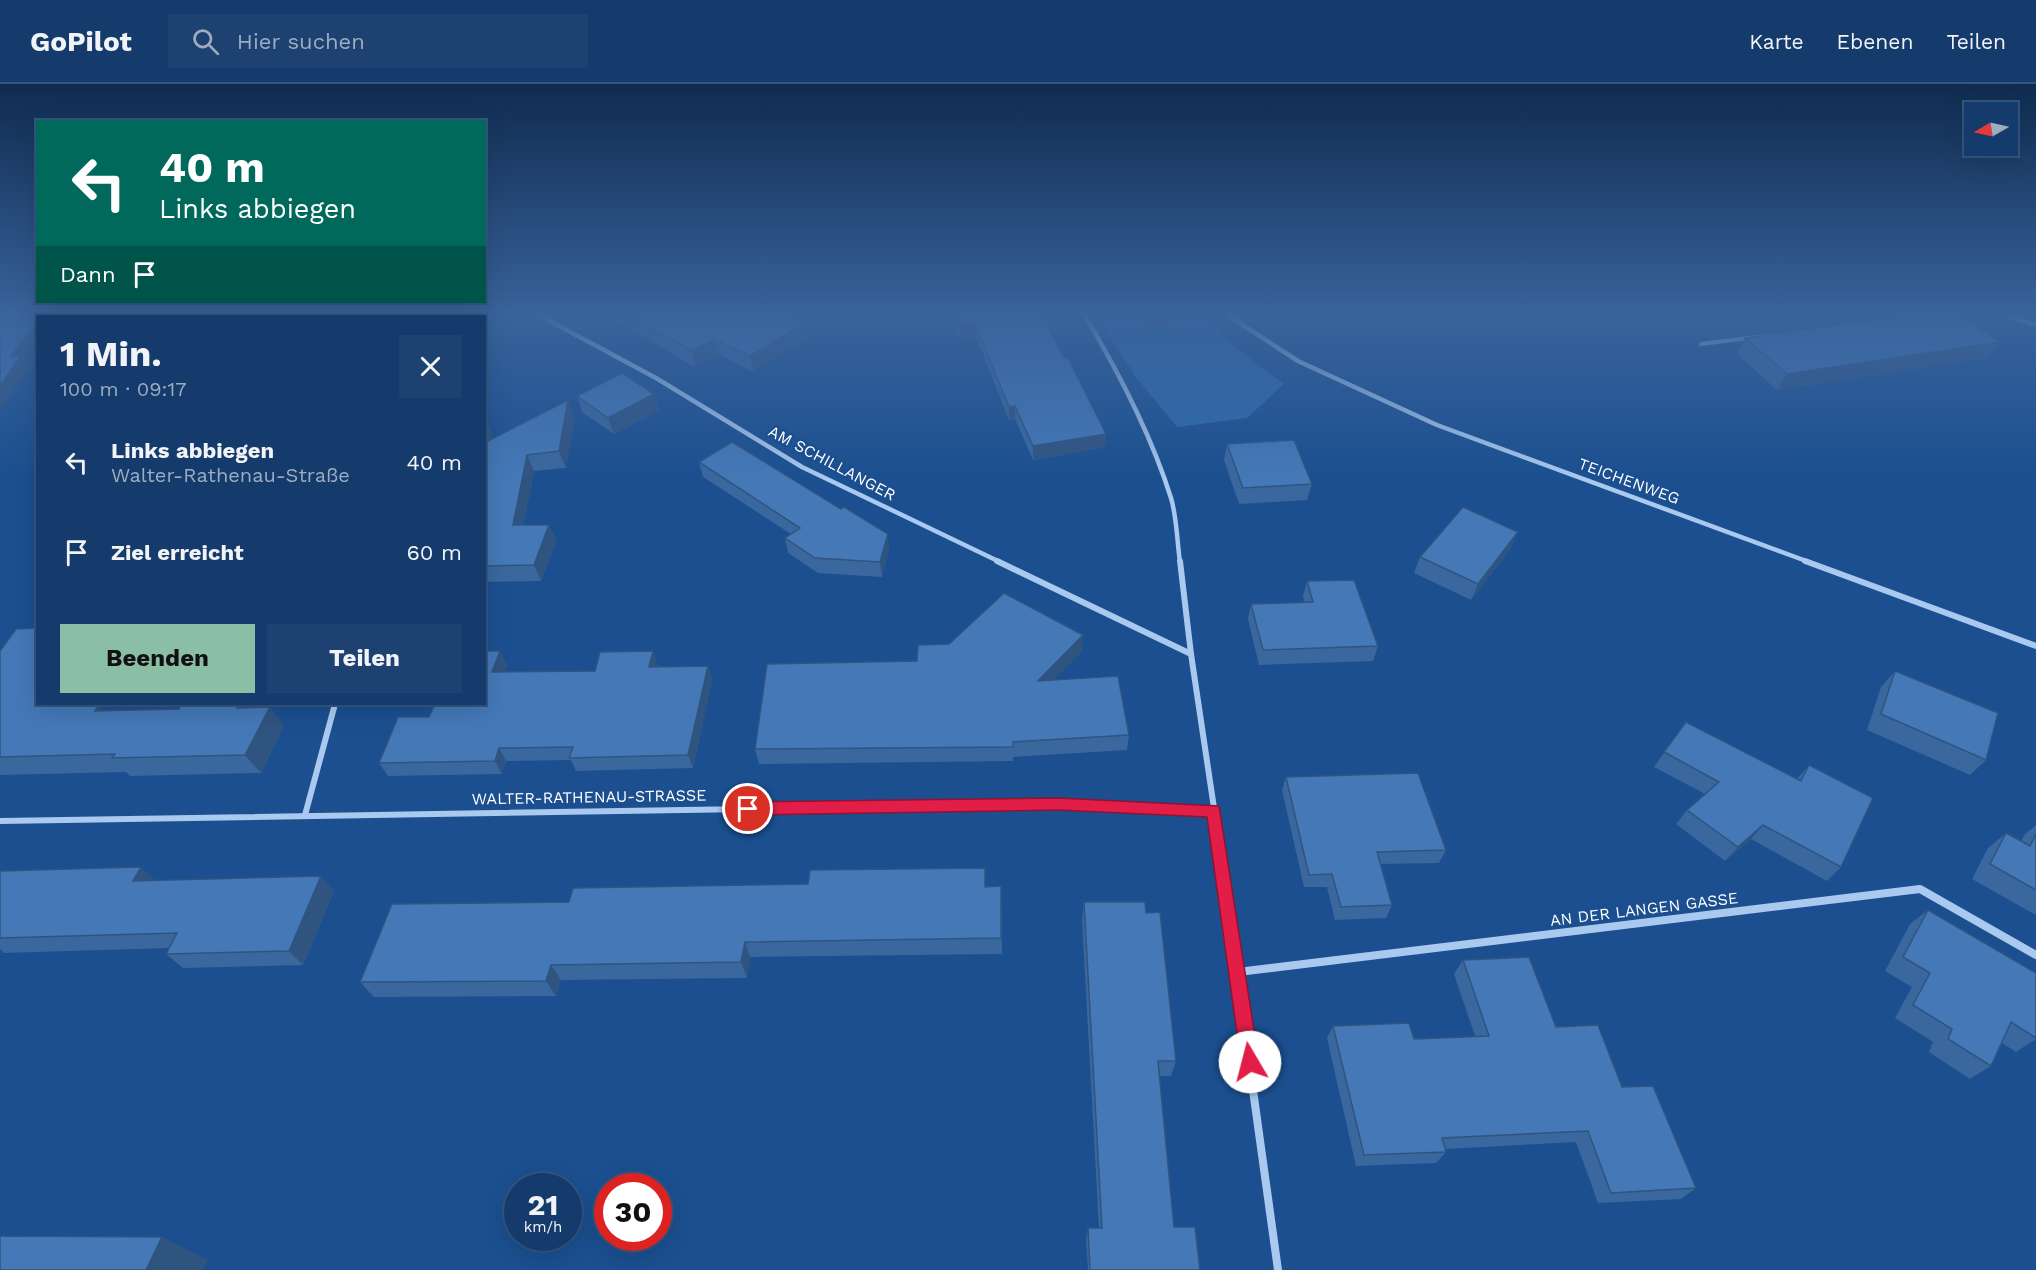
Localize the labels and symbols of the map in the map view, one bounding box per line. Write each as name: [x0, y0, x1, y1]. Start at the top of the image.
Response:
north arrow: [1964, 102, 2018, 156]
street label: AM SCHILLANGER: [765, 421, 899, 505]
street label: TEICHENWEG: [1576, 454, 1682, 508]
pin: [722, 783, 773, 834]
street label: WALTER-RATHENAU-STRASSE: [472, 785, 706, 809]
street label: AN DER LANGEN GASSE: [1549, 888, 1739, 930]
position arrow: [1218, 1030, 1282, 1094]
speed limit sign: 30: [594, 1173, 672, 1251]

